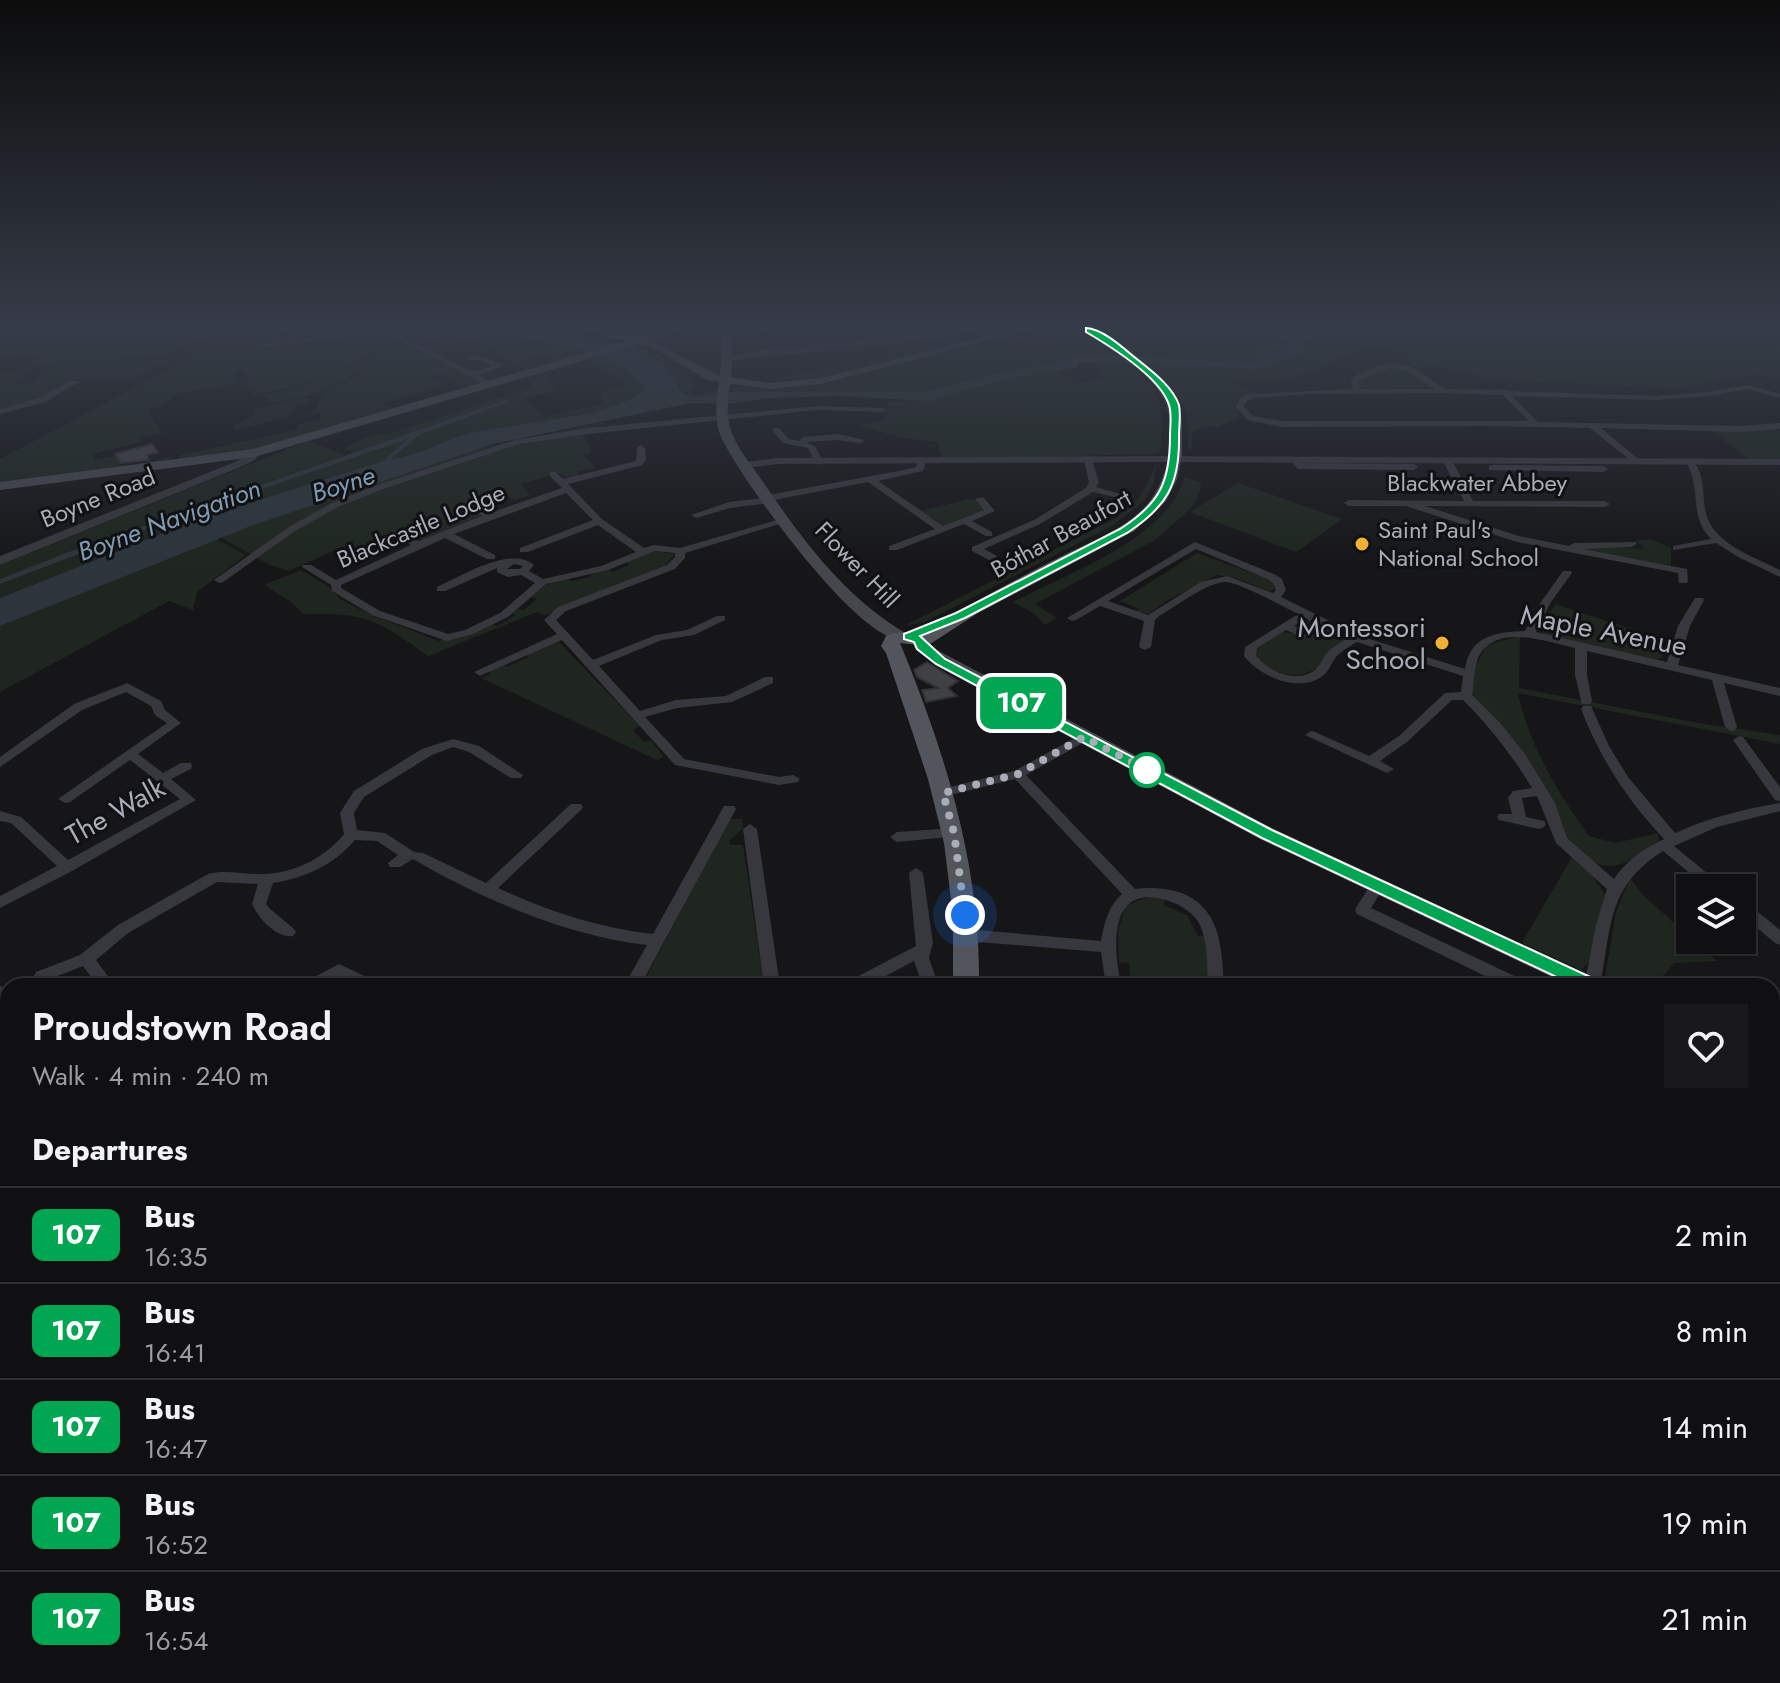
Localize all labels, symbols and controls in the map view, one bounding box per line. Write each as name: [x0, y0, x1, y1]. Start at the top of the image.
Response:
water label: Boyne: [306, 456, 380, 512]
street label: Boyne Road: [35, 459, 160, 536]
street label: Blackwater Abbey: [1387, 465, 1567, 500]
water label: Boyne Navigation: [72, 469, 266, 571]
street label: Blackcastle Lodge: [331, 474, 510, 577]
street label: Bóthar Beaufort: [984, 480, 1138, 587]
place label: Saint Paul's National School: [1378, 512, 1539, 575]
street label: Flower Hill: [807, 513, 908, 616]
marker: Saint Paul's National School: [1353, 535, 1371, 553]
street label: Maple Avenue: [1517, 594, 1691, 667]
place label: Montessori School: [1297, 607, 1426, 680]
marker: Montessori School: [1433, 634, 1451, 652]
line badge: 107: [975, 677, 1067, 729]
text: 107: [996, 682, 1046, 723]
unlabelled marker: [1130, 753, 1164, 787]
street label: The Walk: [58, 767, 173, 855]
map controls: [1676, 874, 1756, 954]
button: layers: [1676, 874, 1756, 954]
your location: [945, 895, 985, 935]
text: Proudstown Road: [32, 999, 332, 1054]
button: heart: [1664, 1004, 1748, 1088]
text: Walk · 4 min · 240 m: [32, 1057, 269, 1095]
text: Departures: [32, 1128, 188, 1171]
text: Bus: [144, 1195, 195, 1238]
text: 107: [51, 1214, 101, 1255]
text: 2 min: [1675, 1214, 1748, 1257]
text: 16:35: [144, 1238, 207, 1276]
text: Bus: [144, 1291, 195, 1334]
text: 107: [51, 1310, 101, 1351]
text: 8 min: [1676, 1310, 1748, 1353]
text: 16:41: [144, 1334, 205, 1372]
text: Bus: [144, 1387, 195, 1430]
text: 107: [51, 1406, 101, 1447]
text: 14 min: [1661, 1406, 1748, 1449]
text: 16:47: [144, 1430, 207, 1468]
text: Bus: [144, 1483, 195, 1526]
text: 107: [51, 1502, 101, 1543]
text: 19 min: [1661, 1502, 1748, 1545]
text: 16:52: [144, 1526, 208, 1564]
text: Bus: [144, 1579, 195, 1622]
text: 107: [51, 1598, 101, 1639]
text: 21 min: [1661, 1598, 1748, 1641]
text: 16:54: [144, 1622, 208, 1660]

